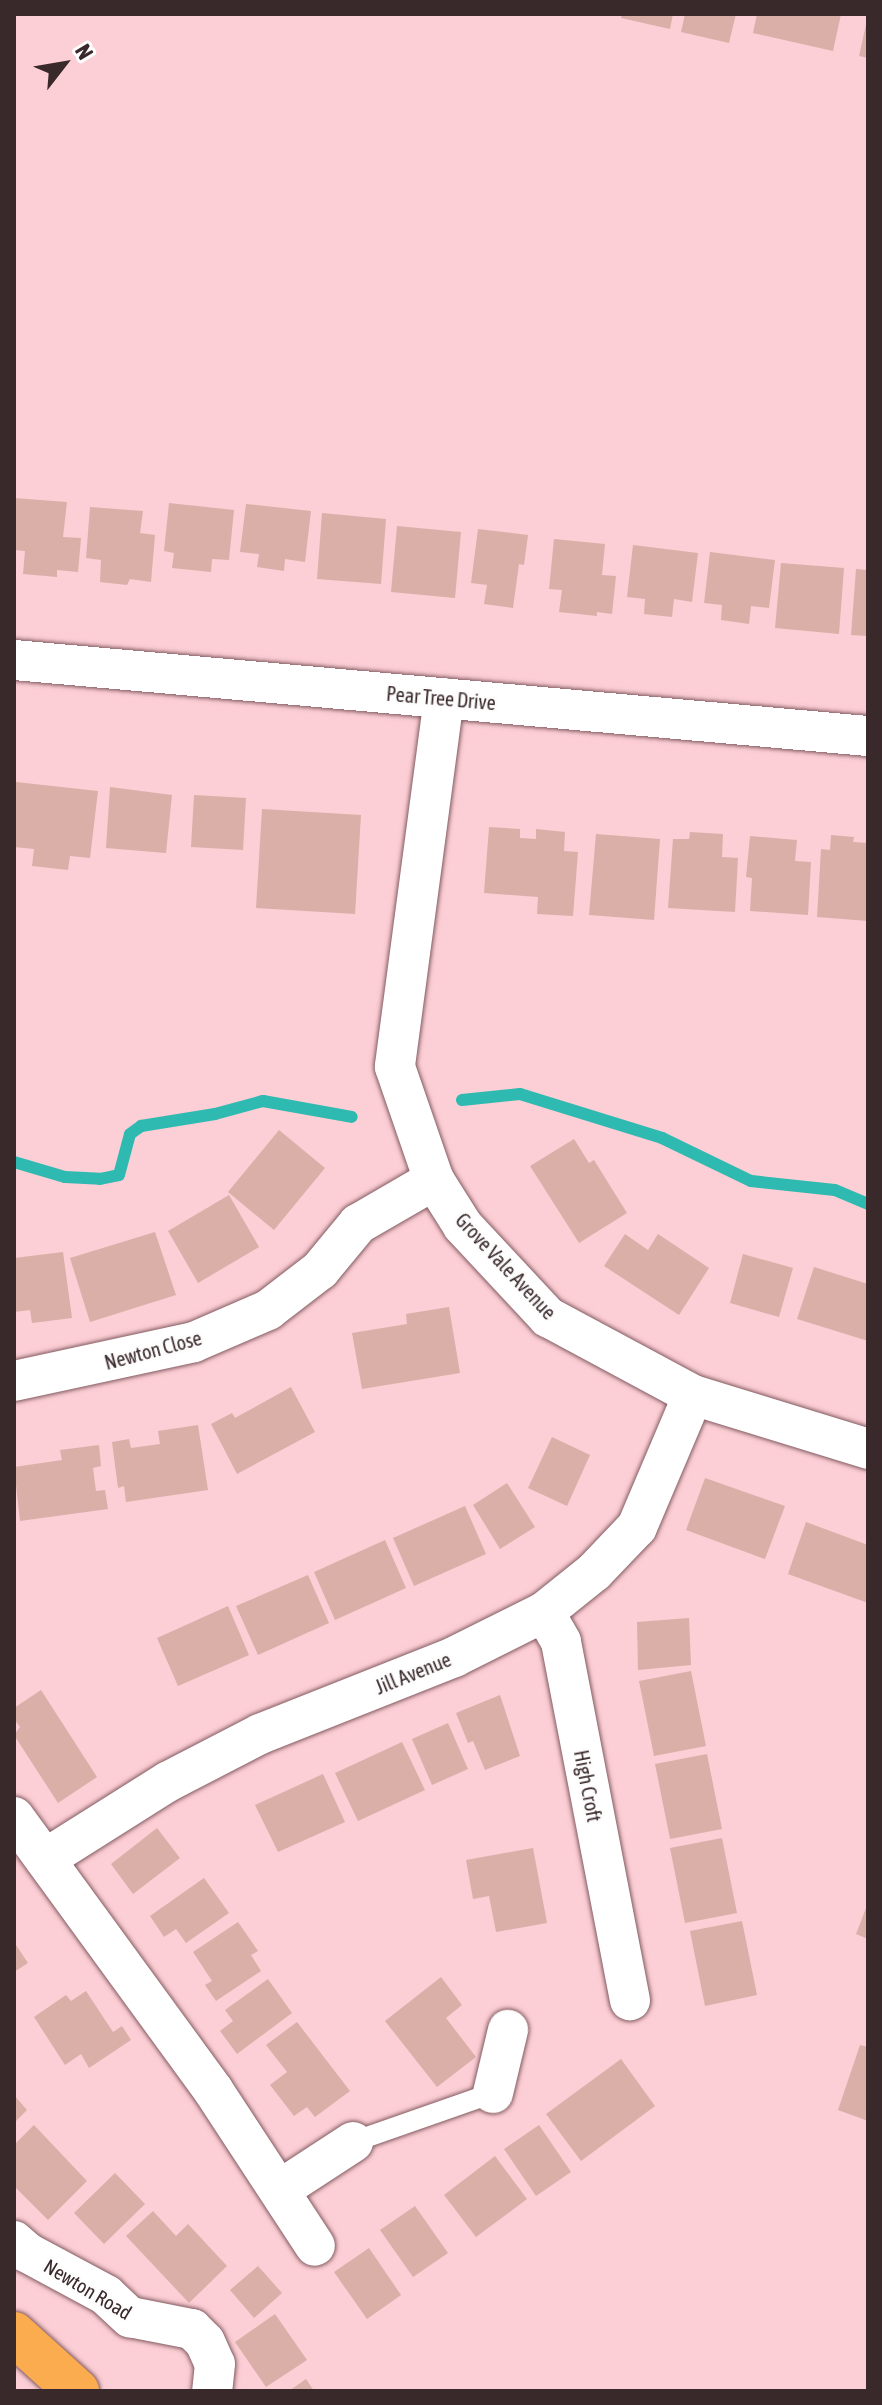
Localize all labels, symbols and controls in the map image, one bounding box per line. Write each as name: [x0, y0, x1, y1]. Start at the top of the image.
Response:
north arrow: [24, 24, 104, 104]
text: N: [70, 39, 99, 64]
street label: Pear Tree Drive: [385, 681, 497, 715]
street label: Grove Vale Avenue: [451, 1208, 561, 1324]
street label: Newton Close: [102, 1326, 204, 1374]
street label: Jill Avenue: [372, 1647, 454, 1699]
street label: High Croft: [569, 1748, 607, 1824]
street label: Newton Road: [40, 2253, 136, 2325]

